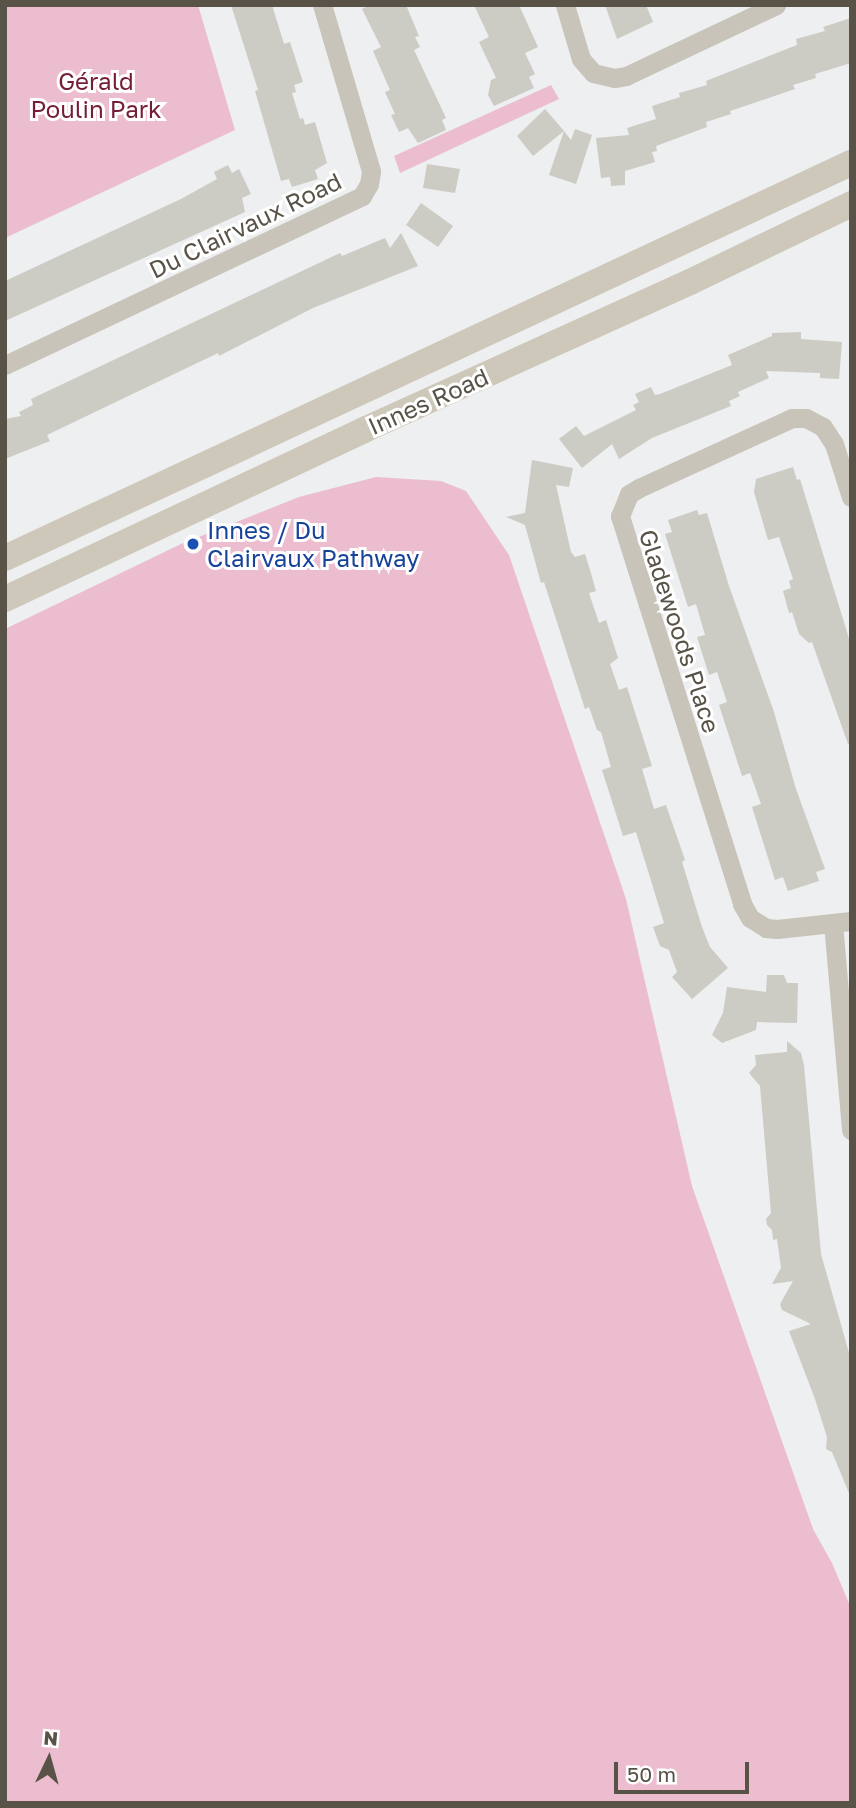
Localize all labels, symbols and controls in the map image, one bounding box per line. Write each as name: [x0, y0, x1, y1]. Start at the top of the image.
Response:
park label: Gérald Poulin Park: [30, 67, 162, 123]
street label: Du Clairvaux Road: [144, 166, 346, 284]
street label: Innes Road: [363, 362, 493, 440]
place label: Innes / Du Clairvaux Pathway: [207, 516, 419, 572]
street label: Gladewoods Place: [634, 526, 726, 736]
marker: Innes / Du Clairvaux Pathway: [185, 536, 201, 552]
north arrow: [14, 1724, 84, 1794]
text: N: [43, 1725, 59, 1750]
scale bar: [618, 1748, 753, 1792]
text: 50 m: [627, 1761, 676, 1787]

